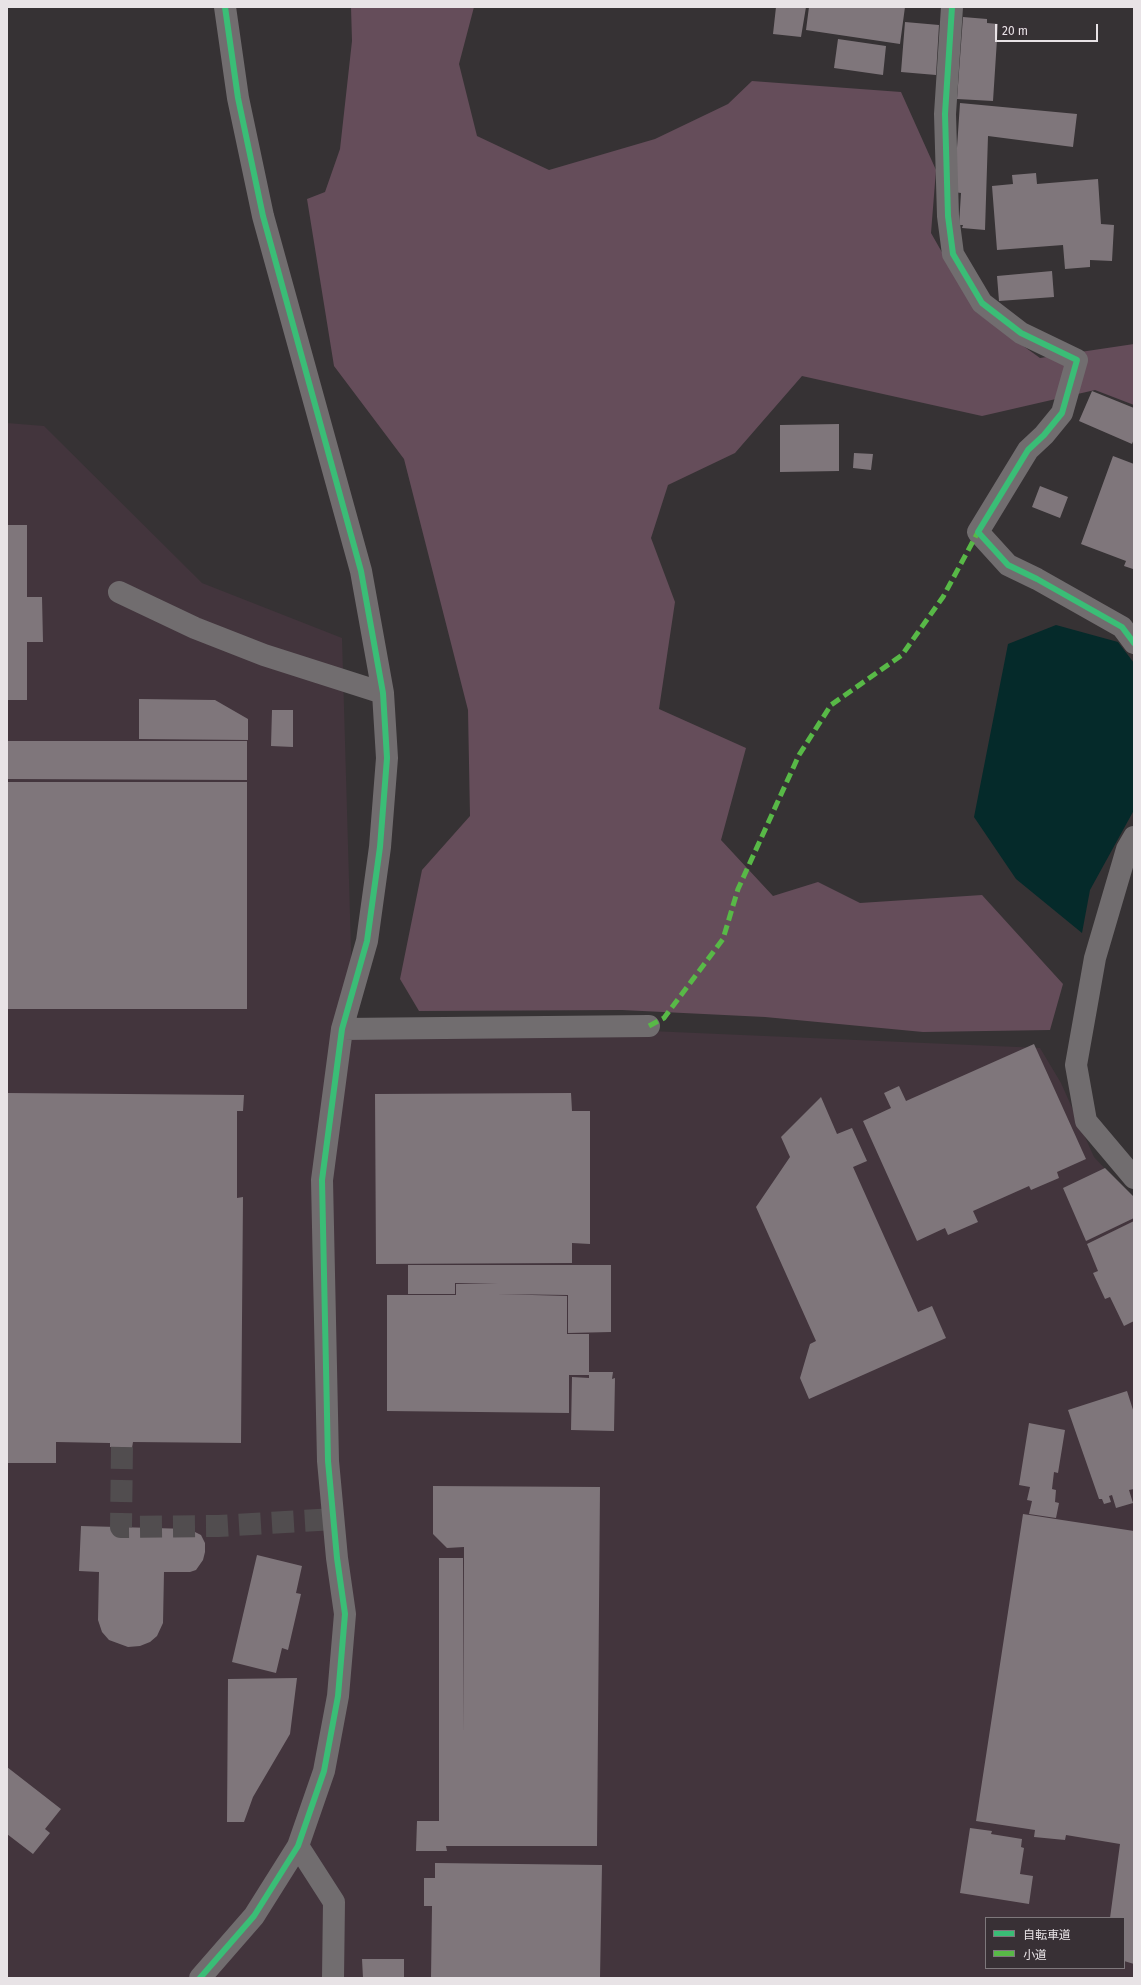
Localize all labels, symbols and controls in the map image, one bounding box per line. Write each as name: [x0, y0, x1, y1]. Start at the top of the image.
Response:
scale bar: [997, 16, 1100, 42]
text: 20 m: [1002, 24, 1028, 38]
legend: [985, 1917, 1125, 1969]
text: 自転車道: [1023, 1928, 1071, 1942]
text: 小道: [1023, 1948, 1047, 1962]

